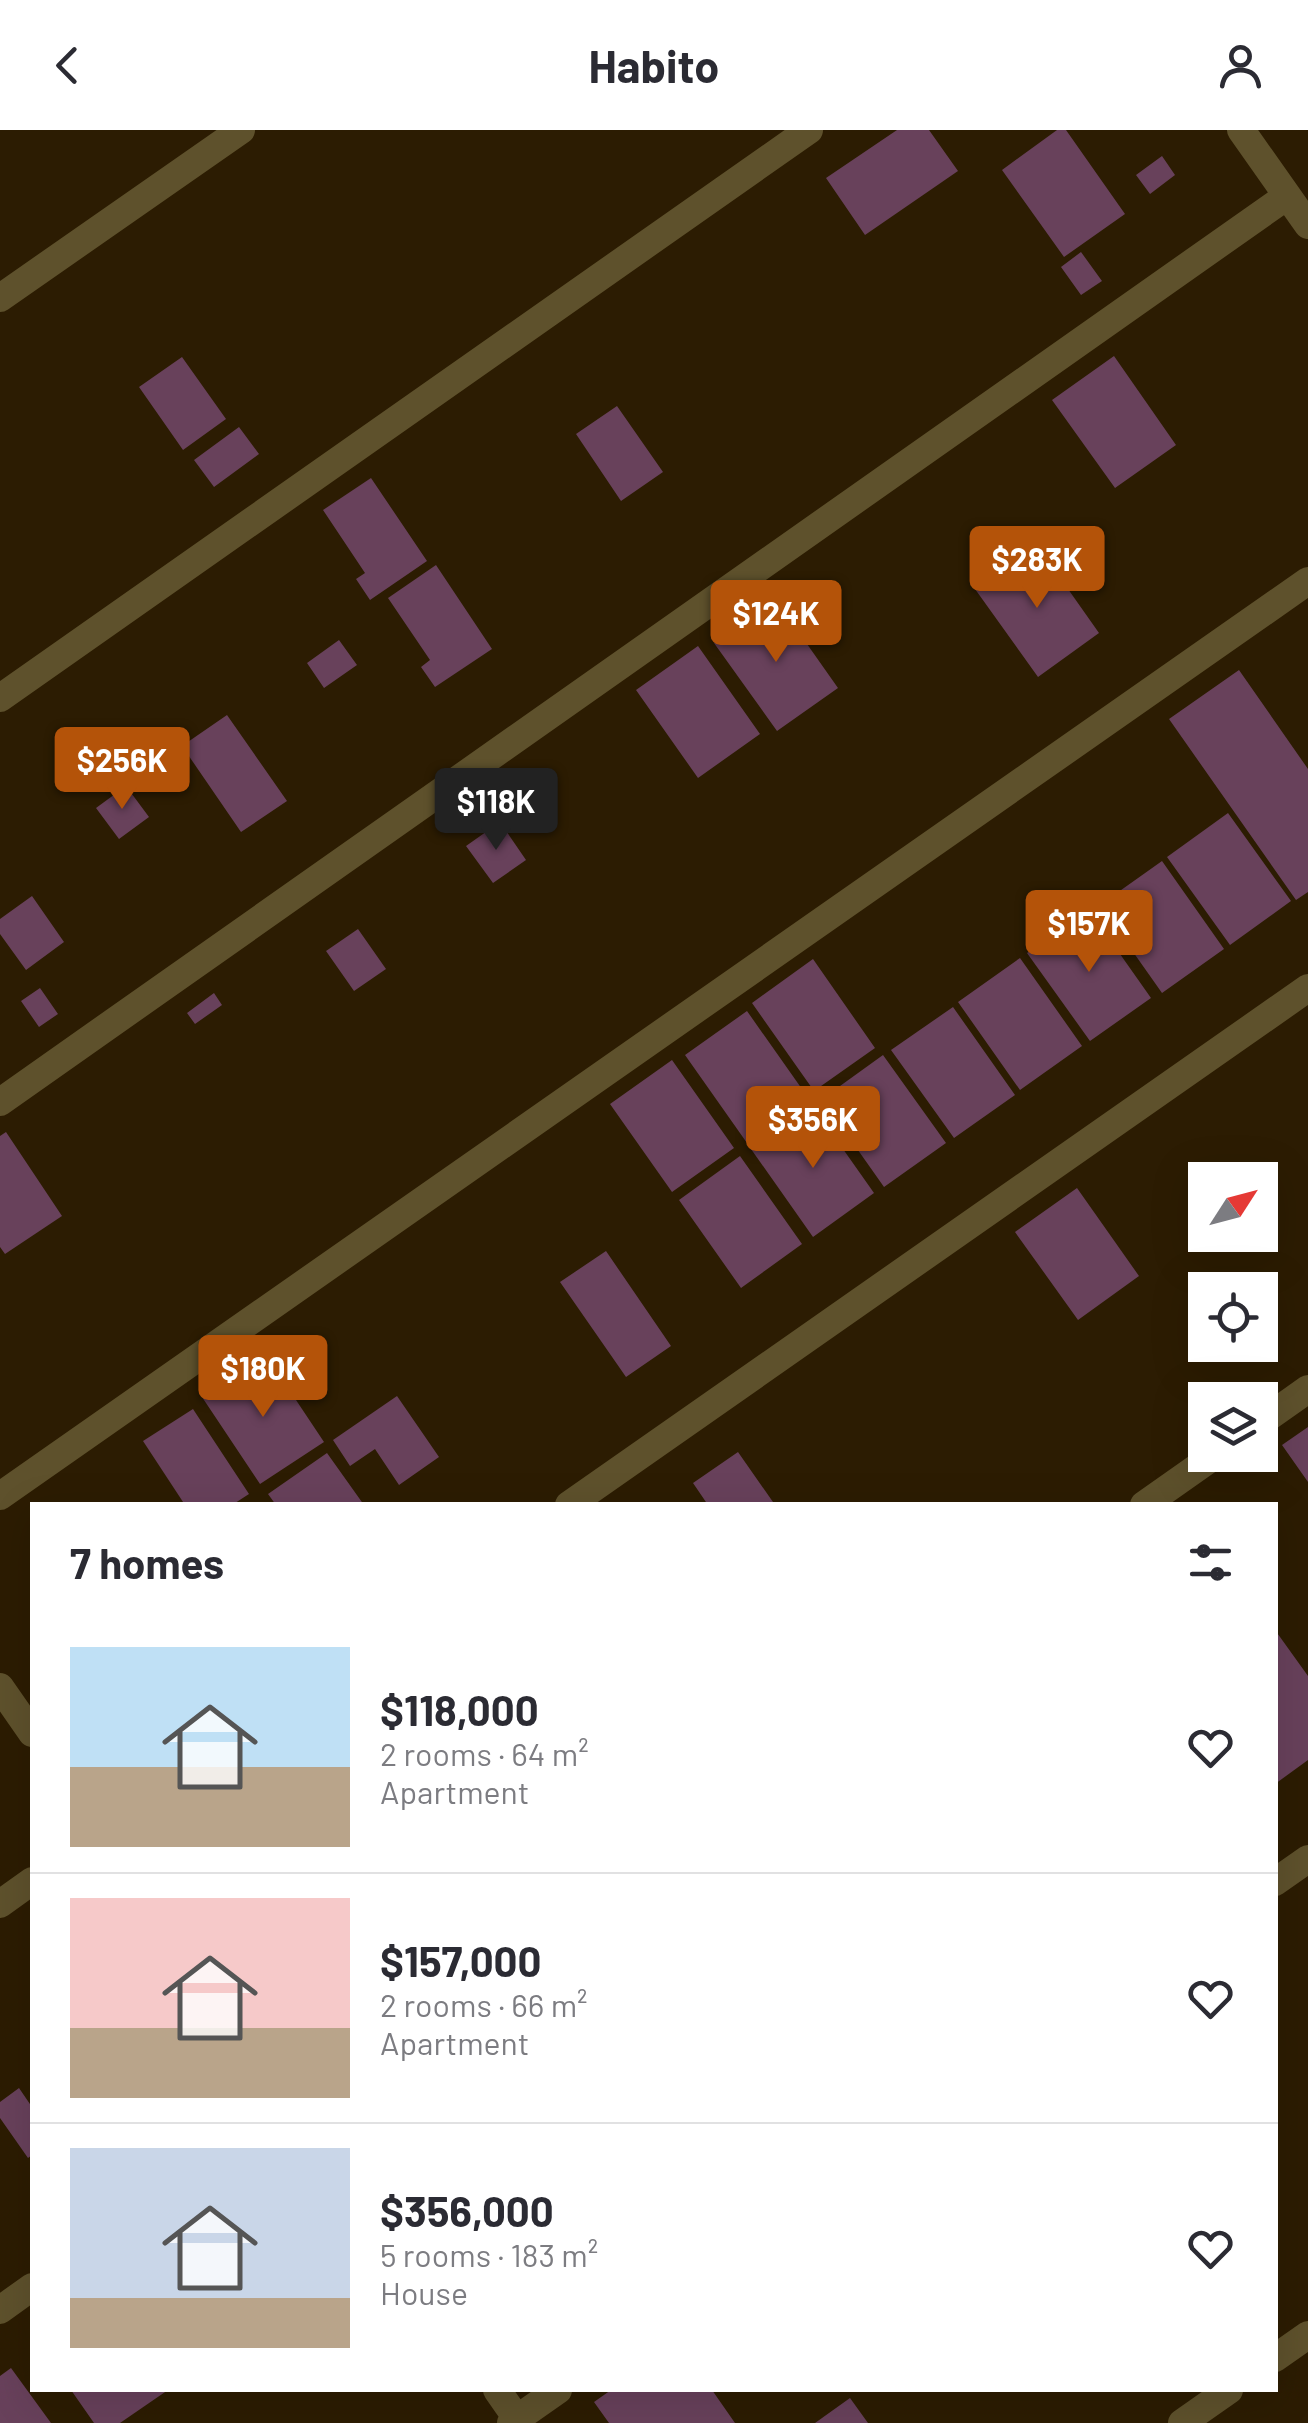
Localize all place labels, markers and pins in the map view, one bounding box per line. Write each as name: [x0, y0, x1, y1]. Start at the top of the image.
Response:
pin: $283K: [967, 526, 1107, 611]
pin: $124K: [706, 580, 846, 665]
pin: $256K: [52, 727, 192, 812]
pin: $118K: [426, 768, 566, 853]
pin: $157K: [1019, 890, 1159, 975]
pin: $356K: [743, 1086, 883, 1171]
pin: $180K: [193, 1335, 333, 1420]

